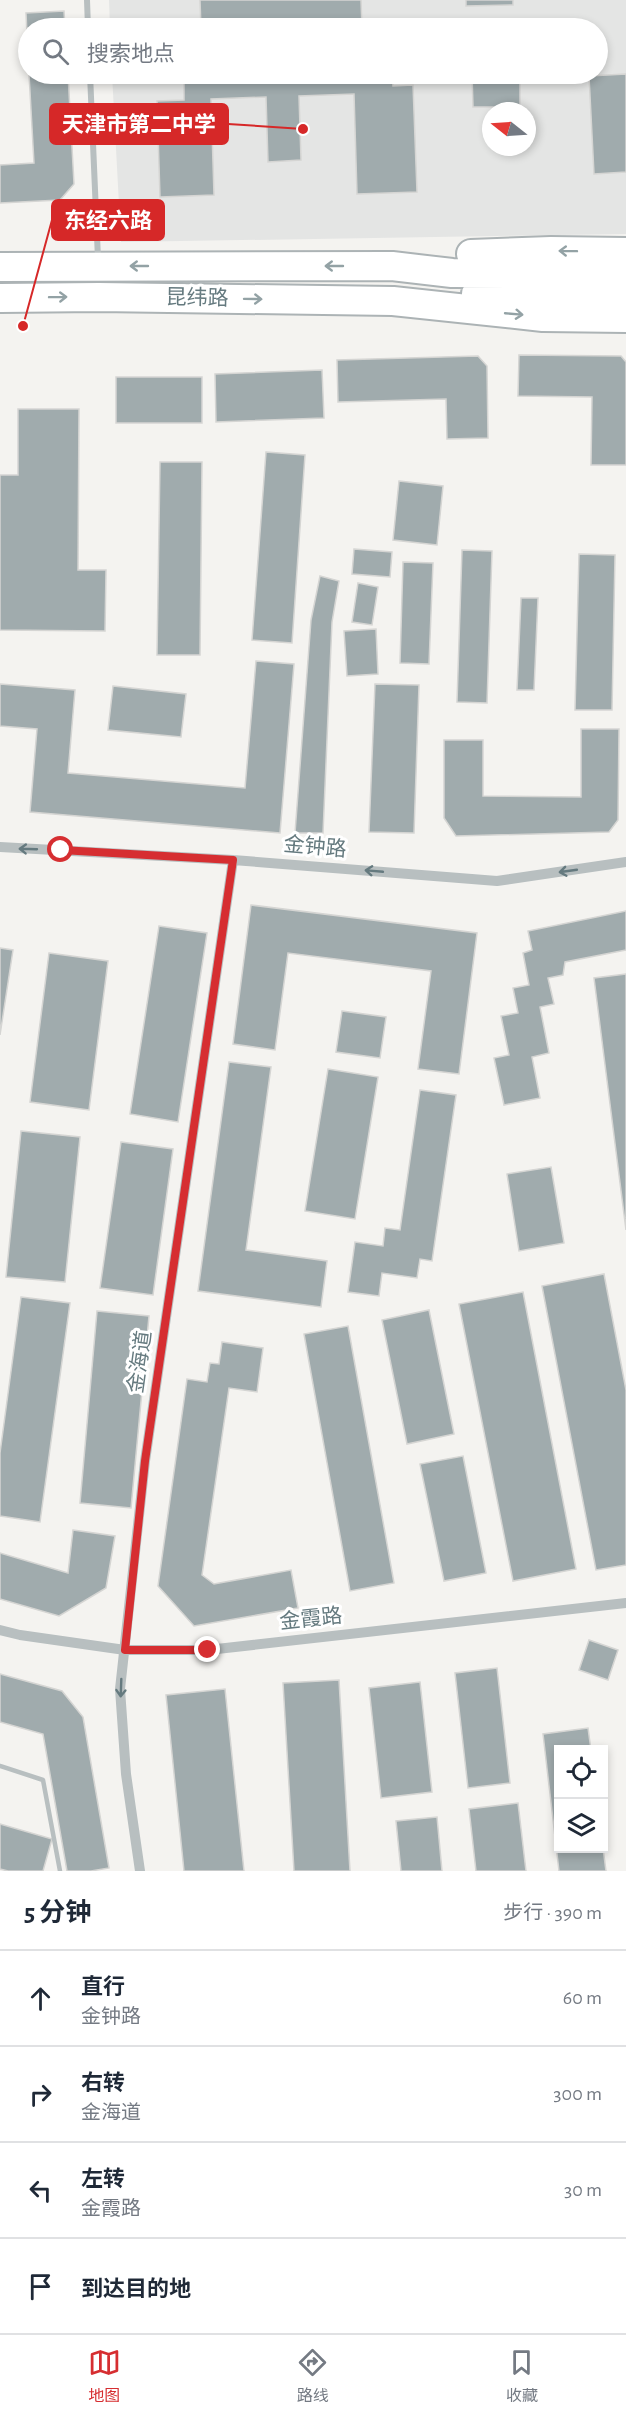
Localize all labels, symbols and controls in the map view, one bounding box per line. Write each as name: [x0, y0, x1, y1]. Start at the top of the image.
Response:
search box: [18, 18, 608, 84]
icon: search: [39, 35, 72, 68]
text: 搜索地点: [87, 43, 175, 65]
north arrow: [482, 102, 536, 156]
callout: 天津市第二中学: [50, 104, 228, 144]
text: 天津市第二中学: [62, 113, 216, 136]
callout: 东经六路: [52, 200, 164, 240]
text: 东经六路: [64, 209, 152, 232]
one-way arrow: [558, 245, 578, 257]
one-way arrow: [129, 260, 149, 272]
one-way arrow: [324, 260, 344, 272]
street label: 昆纬路: [165, 286, 229, 309]
one-way arrow: [48, 292, 68, 303]
one-way arrow: [243, 293, 263, 305]
one-way arrow: [503, 309, 523, 320]
street label: 金钟路: [283, 833, 347, 860]
route start: [47, 836, 73, 862]
one-way arrow: [18, 843, 38, 854]
one-way arrow: [559, 865, 579, 876]
one-way arrow: [365, 866, 385, 877]
street label: 金海道: [124, 1329, 155, 1395]
street label: 金霞路: [278, 1604, 343, 1633]
route end: [194, 1636, 220, 1662]
one-way arrow: [116, 1677, 127, 1697]
map controls: [554, 1745, 608, 1853]
button: locate: [554, 1745, 608, 1799]
button: layers: [554, 1799, 608, 1853]
text: 5 分钟: [24, 1900, 91, 1926]
text: 步行 · 390 m: [503, 1903, 602, 1923]
text: 直行: [81, 1976, 125, 1998]
icon: ahead: [24, 1982, 57, 2015]
text: 60 m: [563, 1988, 602, 2008]
text: 金钟路: [81, 2007, 141, 2027]
text: 右转: [81, 2072, 125, 2094]
icon: right: [24, 2078, 57, 2111]
text: 300 m: [553, 2084, 602, 2104]
text: 金海道: [81, 2103, 141, 2123]
text: 左转: [81, 2168, 125, 2190]
icon: left: [24, 2174, 57, 2207]
text: 30 m: [564, 2180, 602, 2200]
text: 金霞路: [81, 2199, 141, 2219]
icon: arrive: [24, 2270, 57, 2303]
text: 到达目的地: [81, 2278, 191, 2300]
tab: 地图: [88, 2346, 121, 2406]
tab: 路线: [296, 2346, 329, 2406]
tab: 收藏: [505, 2346, 538, 2406]

